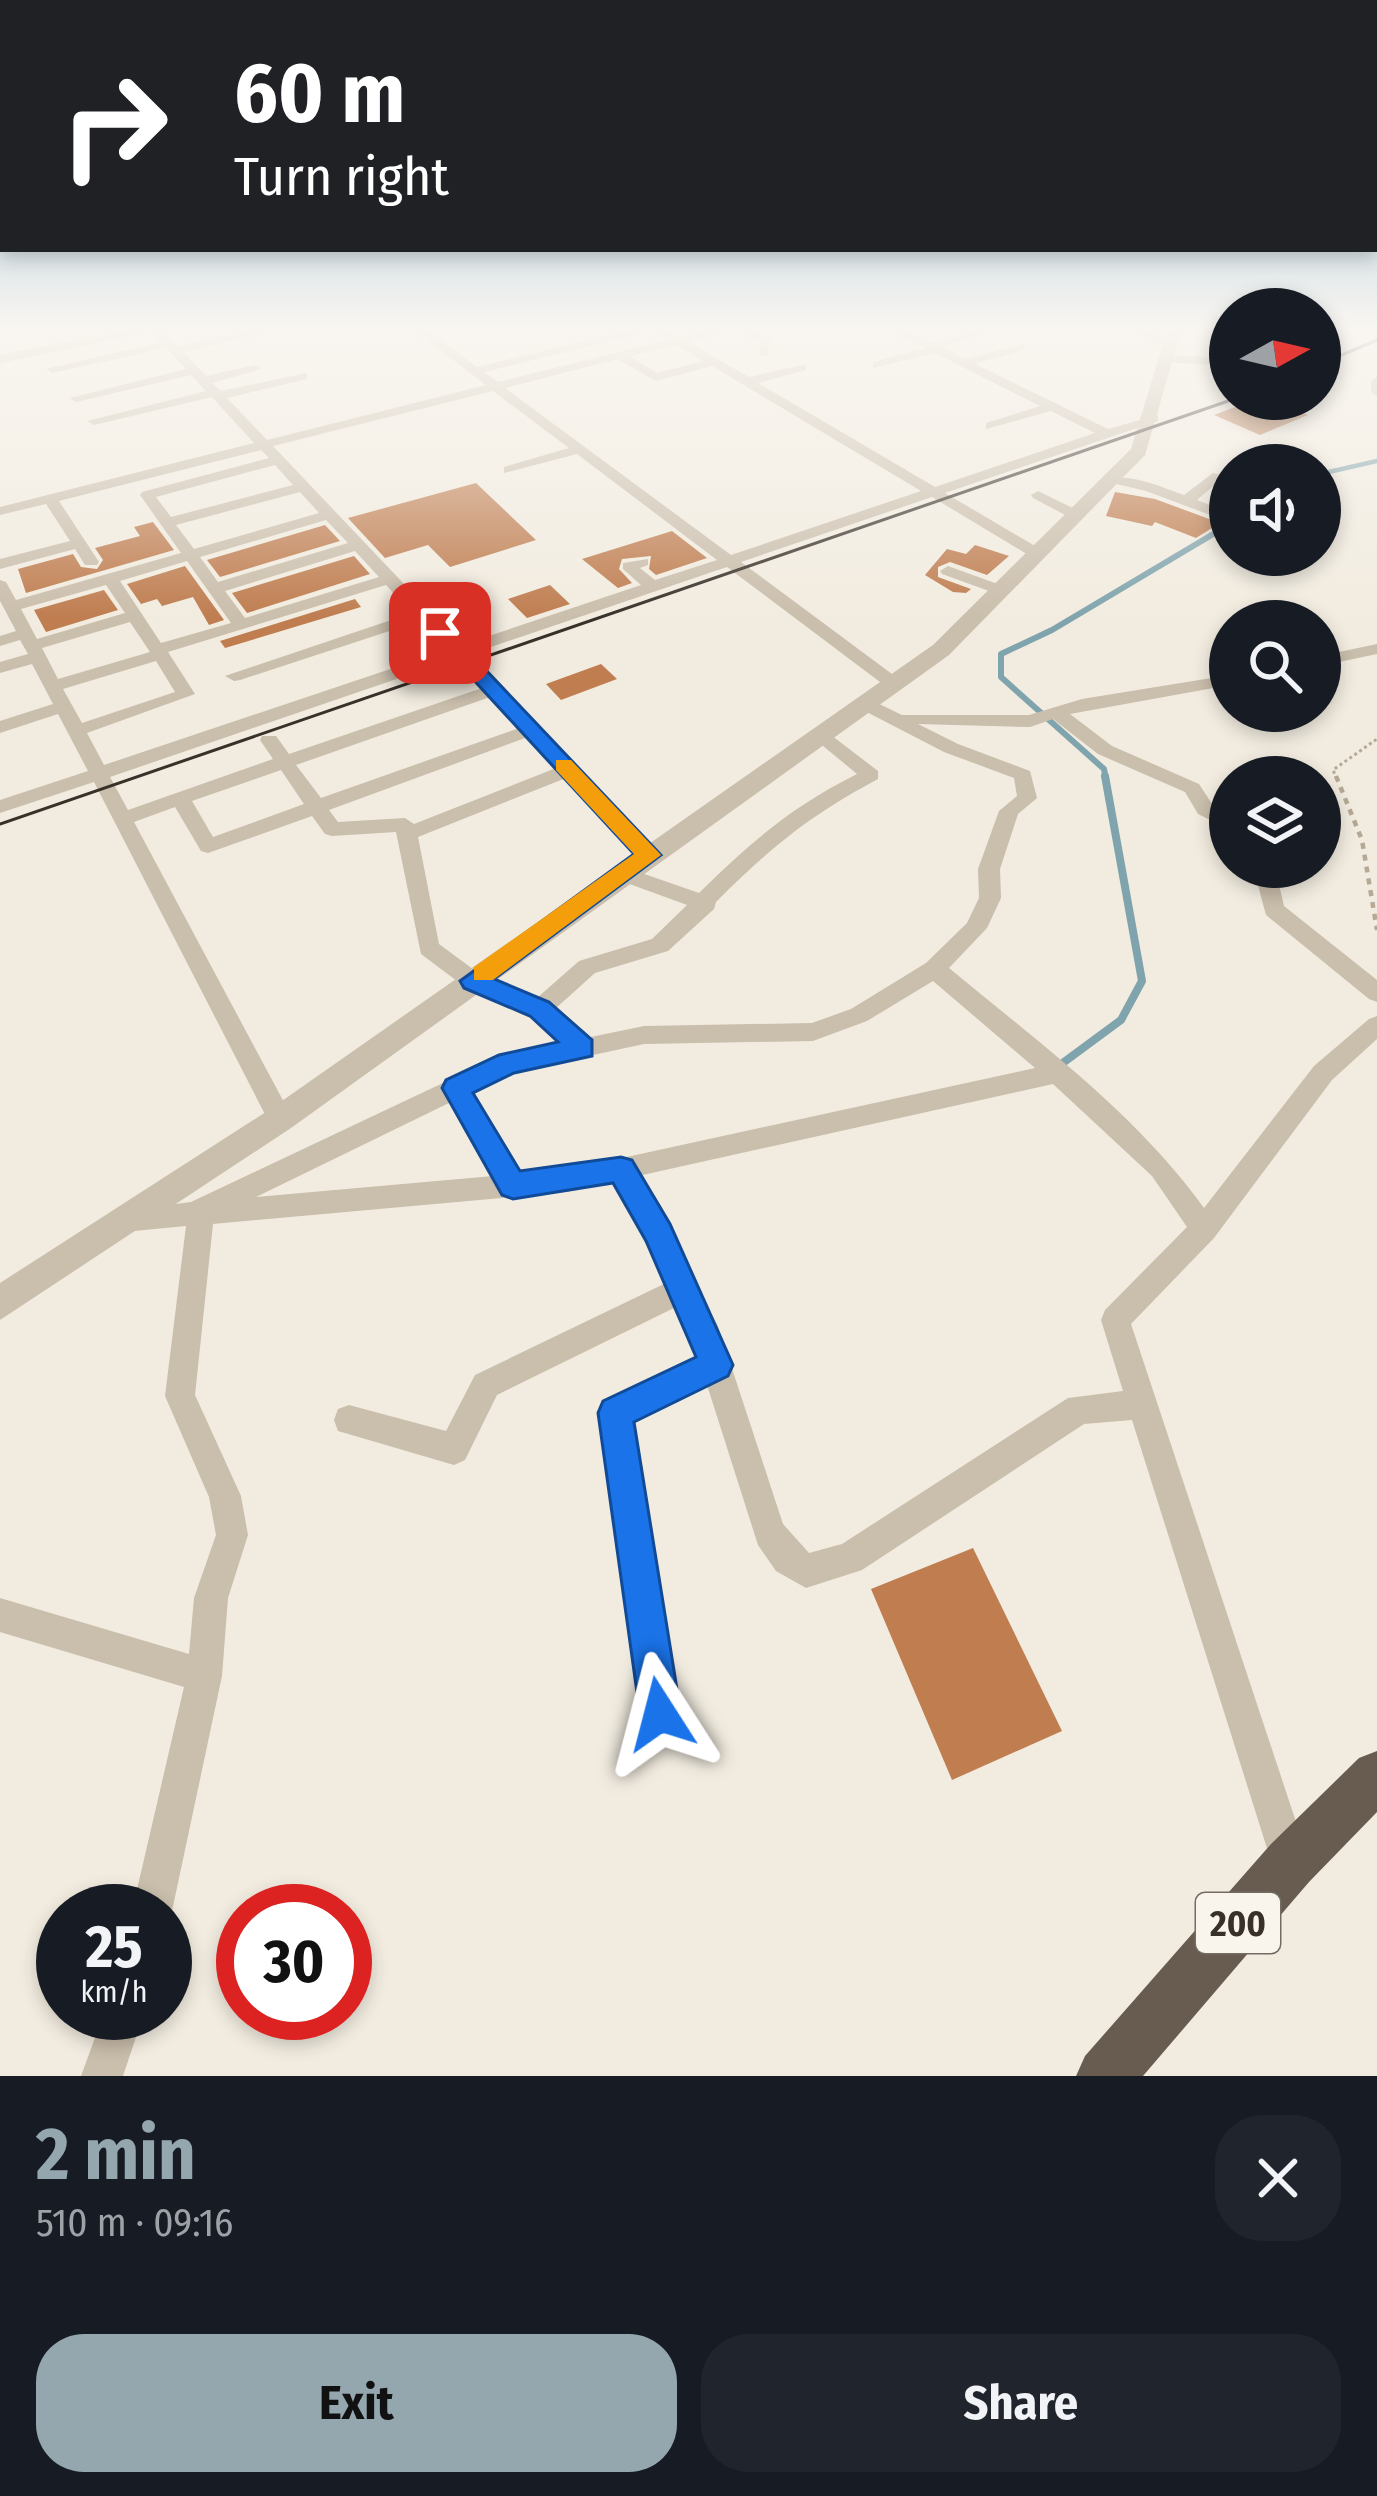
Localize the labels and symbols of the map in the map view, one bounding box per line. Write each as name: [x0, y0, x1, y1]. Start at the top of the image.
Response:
north arrow: [1209, 288, 1341, 420]
pin: [389, 582, 491, 684]
position arrow: [597, 1651, 723, 1777]
speed limit sign: 30: [216, 1884, 372, 2040]
road number: 200: [1196, 1893, 1280, 1953]

